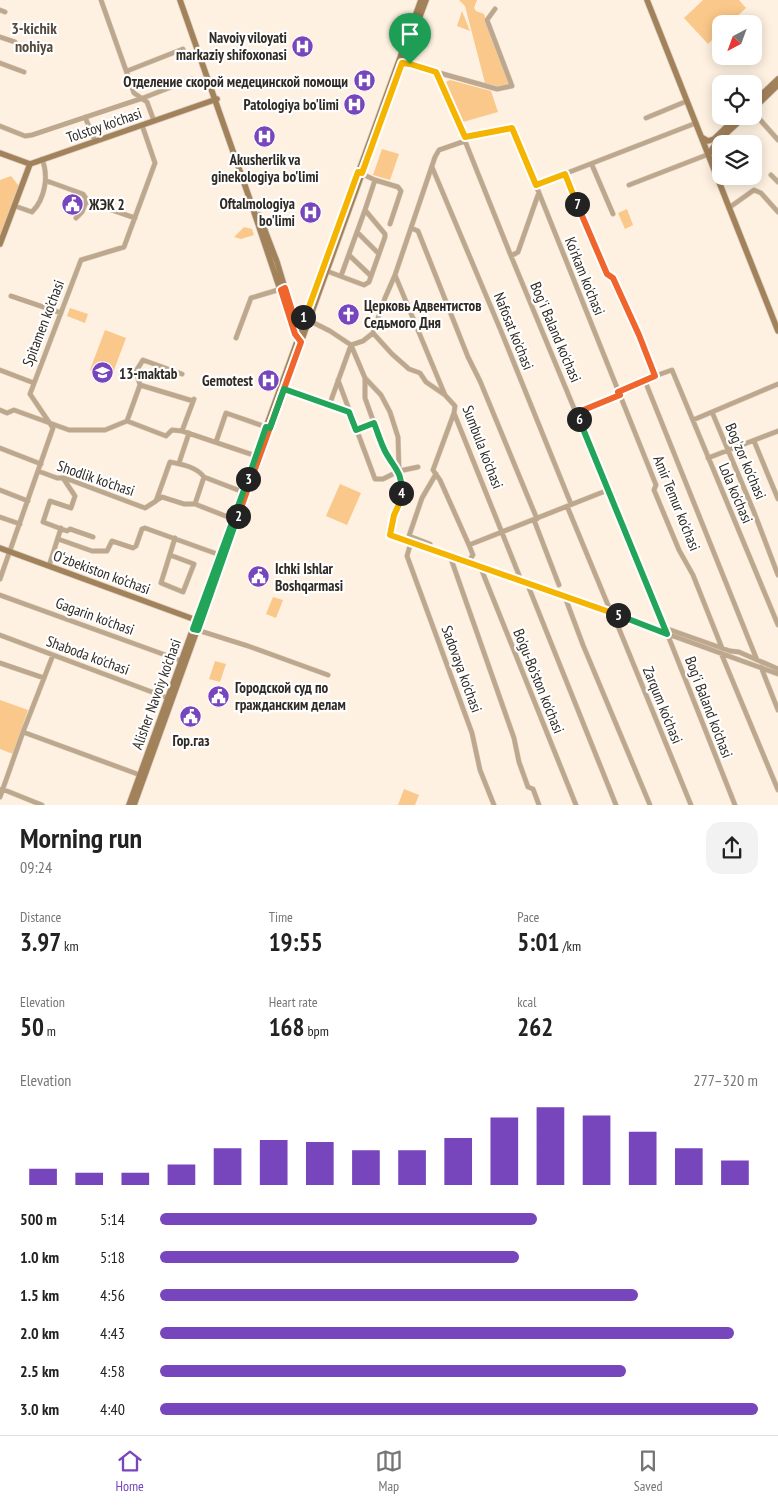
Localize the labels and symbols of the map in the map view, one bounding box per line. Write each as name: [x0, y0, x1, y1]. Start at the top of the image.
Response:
pin: [389, 13, 431, 64]
north arrow: [712, 15, 762, 65]
district label: 3-kichik nohiya: [11, 18, 57, 56]
place label: Navoiy viloyati markaziy shifoxonasi: [176, 28, 287, 64]
hospital icon: Navoiy viloyati markaziy shifoxonasi: [291, 34, 315, 58]
hospital icon: Отделение скорой медецинской помощи: [352, 69, 376, 93]
place label: Отделение скорой медецинской помощи: [123, 72, 348, 91]
hospital icon: Patologiya bo'limi: [343, 92, 367, 116]
place label: Patologiya bo'limi: [243, 95, 339, 114]
street label: Tolstoy ko'chasi: [64, 103, 144, 147]
hospital icon: Akusherlik va ginekologiya bo'limi: [253, 124, 277, 148]
place label: Akusherlik va ginekologiya bo'limi: [211, 150, 319, 186]
public building icon: ЖЭК 2: [61, 192, 85, 216]
pin: 7: [564, 192, 590, 216]
place label: Oftalmologiya bo'limi: [219, 194, 295, 230]
place label: ЖЭК 2: [88, 195, 125, 214]
hospital icon: Oftalmologiya bo'limi: [299, 200, 323, 224]
street label: Ko'rkam ko'chasi: [561, 234, 609, 318]
street label: Spitamen ko'chasi: [18, 277, 68, 369]
street label: Bog'i Baland ko'chasi: [526, 279, 586, 385]
street label: Nafosat ko'chasi: [490, 289, 538, 373]
place label: Церковь Адвентистов Седьмого Дня: [364, 296, 482, 332]
church icon: Церковь Адвентистов Седьмого Дня: [336, 302, 360, 326]
pin: 1: [290, 304, 316, 330]
school or university icon: 13-maktab: [91, 361, 115, 385]
place label: 13-maktab: [119, 364, 178, 383]
hospital icon: Gemotest: [257, 368, 281, 392]
place label: Gemotest: [202, 371, 254, 390]
street label: Sumbula ko'chasi: [458, 403, 508, 491]
pin: 6: [566, 406, 592, 432]
street label: Bog'zor ko'chasi: [721, 420, 771, 502]
street label: Amir Temur ko'chasi: [649, 453, 705, 553]
street label: Shodlik ko'chasi: [55, 456, 137, 500]
street label: Lola ko'chasi: [715, 460, 757, 526]
pin: 3: [236, 466, 260, 492]
pin: 4: [388, 480, 414, 506]
pin: 2: [226, 504, 250, 528]
street label: O‘zbekiston ko‘chasi: [51, 546, 153, 598]
place label: Ichki Ishlar Boshqarmasi: [275, 559, 343, 595]
public building icon: Ichki Ishlar Boshqarmasi: [247, 565, 271, 589]
street label: Gagarin ko'chasi: [53, 593, 137, 639]
pin: 5: [606, 602, 630, 628]
street label: Sadovaya ko'chasi: [437, 623, 487, 715]
street label: Bo'gu-Bo'ston ko'chasi: [509, 626, 569, 736]
street label: Shaboda ko'chasi: [44, 631, 132, 679]
street label: Alisher Navoiy ko'chasi: [127, 636, 185, 752]
street label: Bog'i Baland ko'chasi: [681, 654, 737, 760]
street label: Zarqum ko'chasi: [639, 664, 687, 746]
place label: Городской суд по гражданским делам: [235, 678, 346, 714]
public building icon: Городской суд по гражданским делам: [207, 684, 231, 708]
public building icon: Гор.газ: [179, 705, 203, 729]
place label: Гор.газ: [172, 731, 210, 750]

